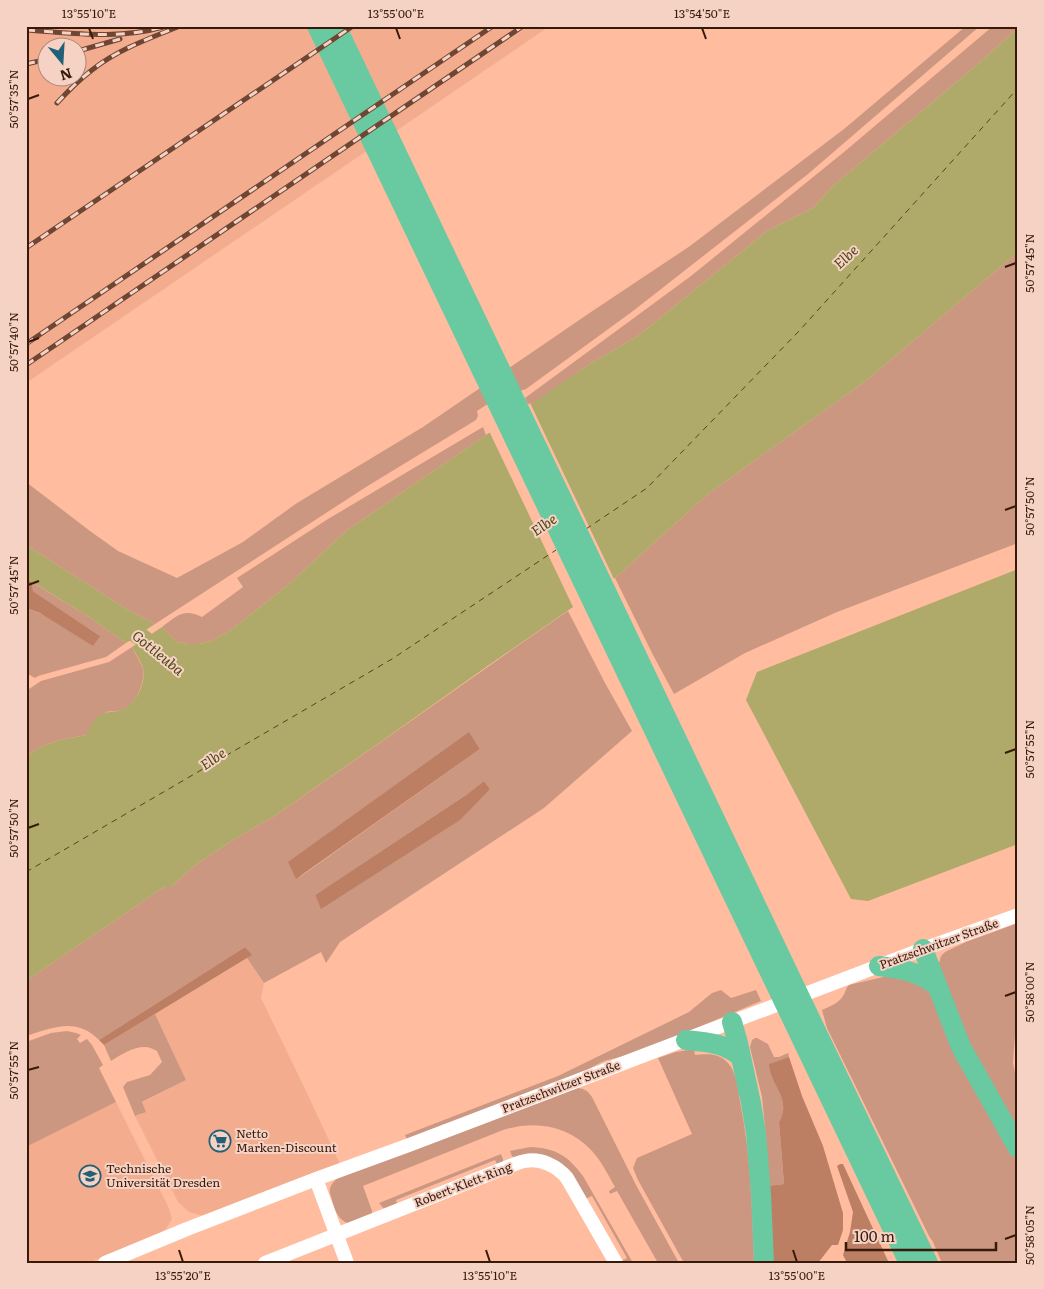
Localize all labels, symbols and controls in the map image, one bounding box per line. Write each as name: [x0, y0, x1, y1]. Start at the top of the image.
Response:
text: 13°55'10"E: [62, 4, 117, 22]
text: 13°55'00"E: [368, 4, 425, 22]
text: 13°54'50"E: [674, 4, 730, 22]
north arrow: [38, 38, 88, 88]
text: N: [57, 64, 75, 87]
text: 50°57'35"N: [4, 69, 22, 129]
text: 50°57'45"N: [1020, 233, 1038, 293]
water label: Elbe: [829, 240, 862, 273]
text: 50°57'40"N: [4, 312, 22, 372]
text: 50°57'50"N: [1020, 476, 1038, 536]
water label: Elbe: [527, 508, 560, 540]
text: 50°57'45"N: [4, 555, 22, 615]
water label: Gottleuba: [128, 625, 189, 679]
text: 50°57'55"N: [1020, 720, 1038, 778]
water label: Elbe: [196, 742, 229, 774]
text: 50°57'50"N: [4, 798, 22, 858]
street label: Pratzschwitzer Straße: [877, 913, 1001, 973]
text: 50°58'00"N: [1020, 961, 1038, 1023]
text: 50°57'55"N: [4, 1041, 22, 1099]
street label: Pratzschwitzer Straße: [499, 1055, 622, 1117]
place label: Netto Marken-Discount: [236, 1124, 337, 1156]
supermarket icon: Netto Marken-Discount: [208, 1129, 232, 1153]
street label: Robert-Klett-Ring: [411, 1157, 514, 1211]
place label: Technische Universität Dresden: [106, 1159, 220, 1191]
school or university icon: Technische Universität Dresden: [78, 1164, 102, 1188]
text: 50°58'05"N: [1020, 1205, 1038, 1265]
scale bar: [846, 1219, 996, 1251]
text: 100 m: [854, 1224, 895, 1247]
text: 13°55'20"E: [155, 1266, 211, 1284]
text: 13°55'10"E: [463, 1266, 518, 1284]
text: 13°55'00"E: [769, 1266, 826, 1284]

